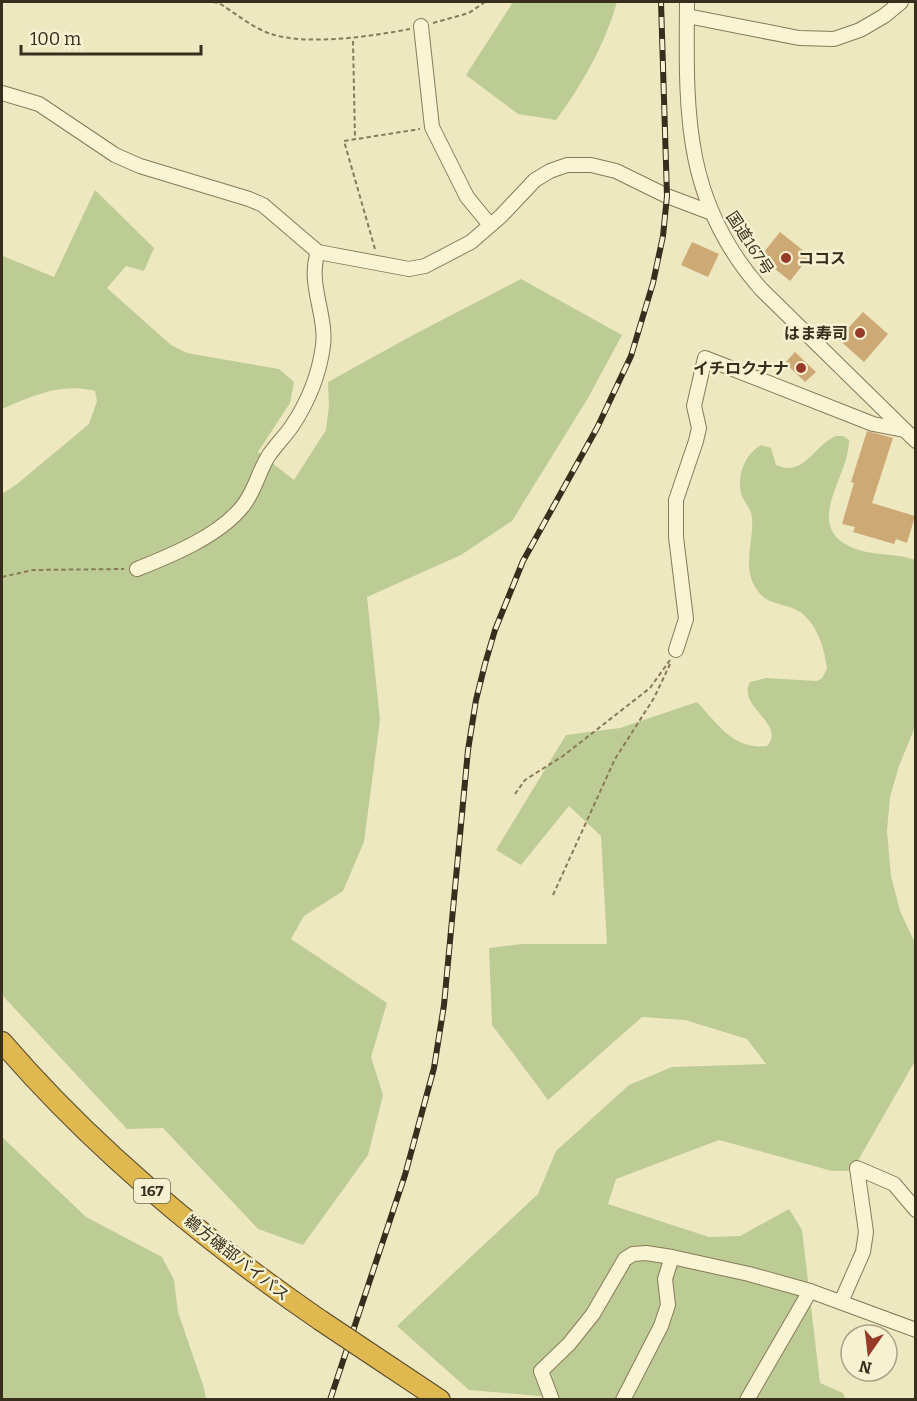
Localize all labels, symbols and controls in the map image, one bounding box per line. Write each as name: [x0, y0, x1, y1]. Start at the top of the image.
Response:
scale bar: [21, 18, 201, 56]
text: 100 m: [30, 28, 81, 50]
street label: 国道167号: [723, 208, 777, 278]
place label: ココス: [798, 249, 846, 268]
marker: ココス: [779, 251, 793, 265]
place label: はま寿司: [784, 324, 848, 343]
marker: はま寿司: [853, 326, 867, 340]
place label: イチロクナナ: [693, 359, 789, 378]
marker: イチロクナナ: [794, 361, 808, 375]
road number: 167: [134, 1179, 170, 1203]
street label: 鵜方磯部バイパス: [181, 1211, 293, 1305]
north arrow: [839, 1323, 899, 1383]
text: N: [857, 1356, 874, 1378]

